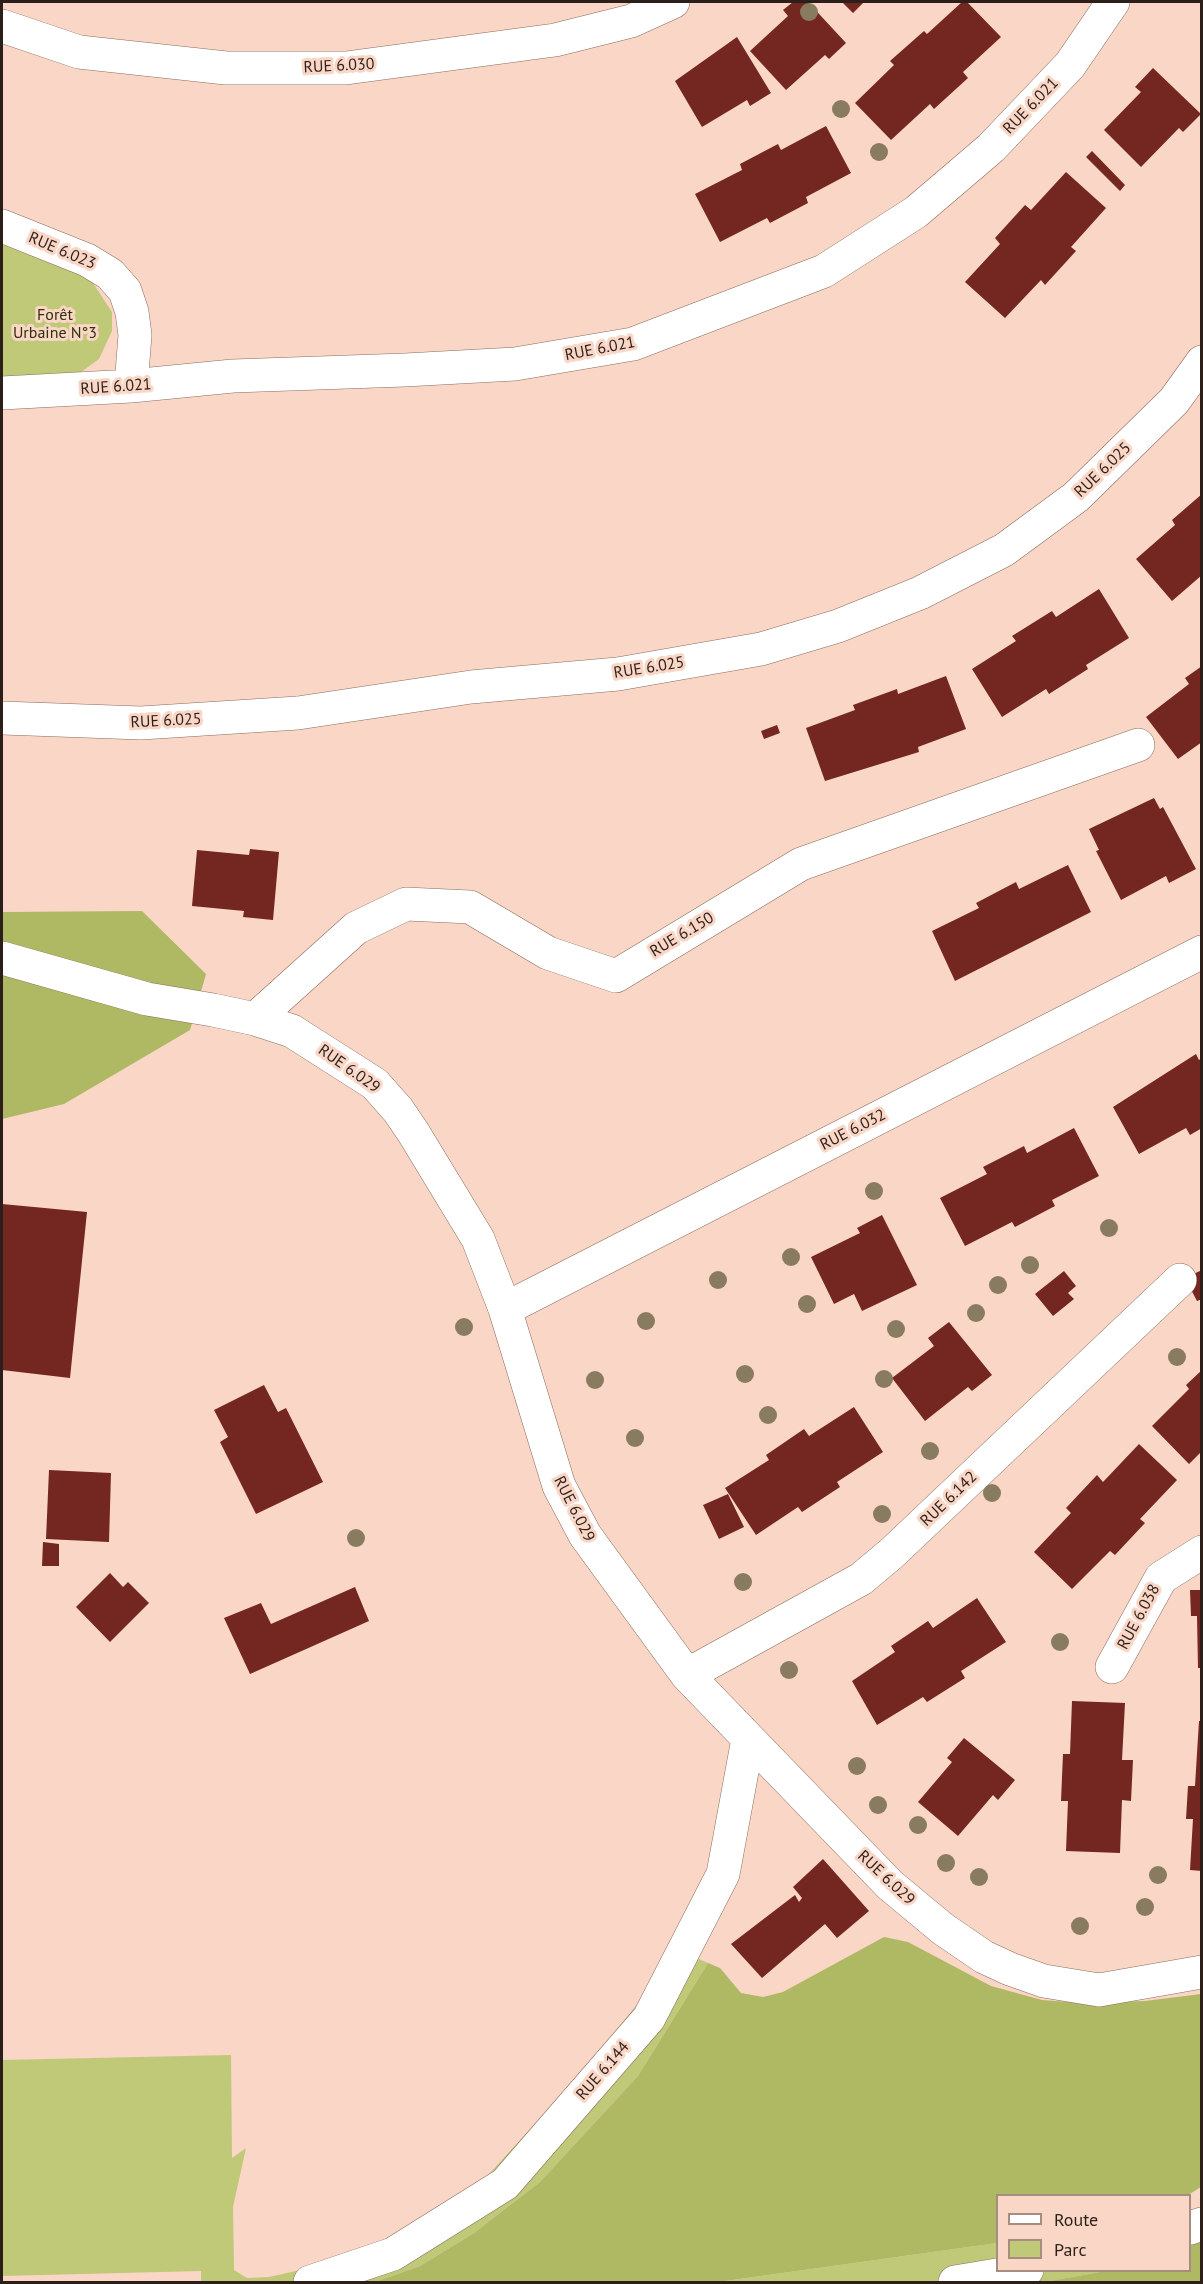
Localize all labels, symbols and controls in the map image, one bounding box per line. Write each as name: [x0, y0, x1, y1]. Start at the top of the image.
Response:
street label: RUE 6.030: [303, 55, 375, 77]
street label: RUE 6.021: [999, 74, 1063, 138]
street label: RUE 6.023: [26, 228, 98, 274]
park label: Forêt Urbaine N°3: [13, 305, 97, 343]
street label: RUE 6.021: [563, 333, 637, 365]
street label: RUE 6.021: [80, 375, 152, 399]
street label: RUE 6.025: [1071, 438, 1135, 502]
street label: RUE 6.025: [612, 653, 686, 683]
street label: RUE 6.025: [130, 710, 202, 732]
street label: RUE 6.150: [647, 908, 717, 962]
street label: RUE 6.029: [314, 1041, 384, 1097]
street label: RUE 6.032: [817, 1105, 889, 1155]
street label: RUE 6.142: [917, 1467, 981, 1531]
street label: RUE 6.029: [549, 1473, 599, 1545]
street label: RUE 6.038: [1114, 1581, 1164, 1653]
street label: RUE 6.029: [853, 1847, 919, 1909]
street label: RUE 6.144: [572, 2038, 634, 2104]
legend: [996, 2194, 1191, 2272]
text: Route: [1054, 2208, 1098, 2231]
text: Parc: [1054, 2238, 1087, 2261]

